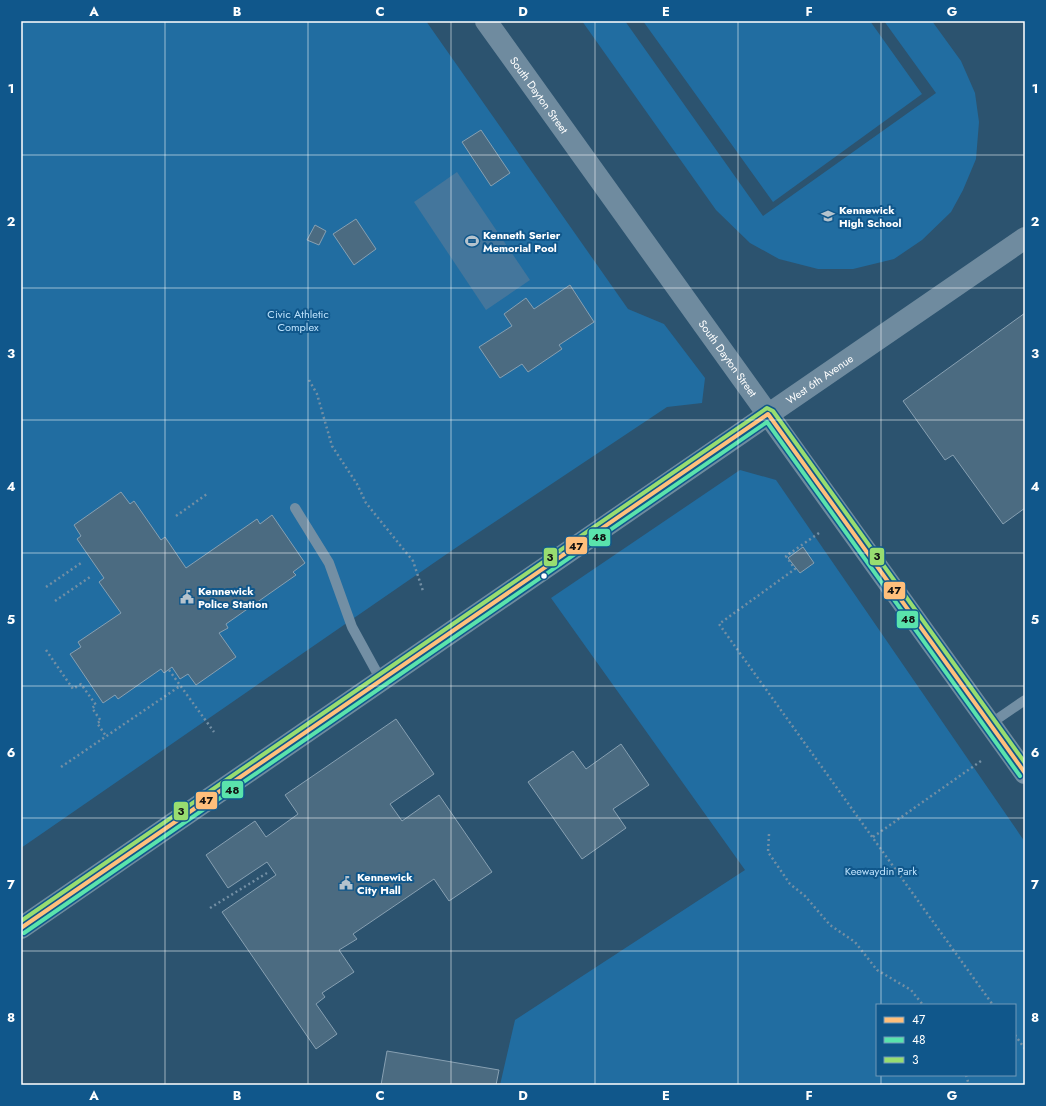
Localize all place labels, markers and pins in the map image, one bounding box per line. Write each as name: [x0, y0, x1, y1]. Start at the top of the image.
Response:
place label: Kennewick High School: [839, 202, 901, 231]
school or university icon: Kennewick High School: [820, 208, 836, 224]
place label: Kenneth Serier Memorial Pool: [483, 227, 561, 256]
sports icon: Kenneth Serier Memorial Pool: [464, 233, 480, 249]
unlabelled marker: [539, 571, 549, 581]
place label: Kennewick Police Station: [198, 583, 268, 612]
public building icon: Kennewick Police Station: [179, 589, 195, 605]
place label: Kennewick City Hall: [357, 869, 413, 898]
public building icon: Kennewick City Hall: [338, 875, 354, 891]

